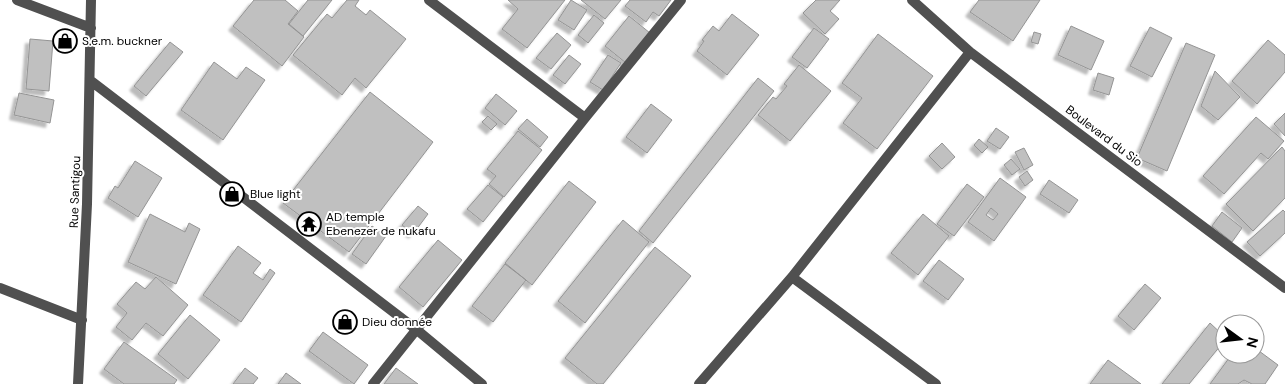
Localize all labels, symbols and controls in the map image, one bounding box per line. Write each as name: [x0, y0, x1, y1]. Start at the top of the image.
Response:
shop icon: S.e.m. buckner: [52, 28, 78, 54]
place label: S.e.m. buckner: [82, 33, 163, 49]
street label: Boulevard du Sio: [1062, 102, 1146, 170]
street label: Rue Santigou: [66, 155, 84, 228]
shop icon: Blue light: [219, 181, 245, 207]
place label: Blue light: [250, 186, 301, 202]
place label: AD temple Ebenezer de nukafu: [326, 209, 436, 239]
temple icon: AD temple Ebenezer de nukafu: [296, 211, 322, 237]
shop icon: Dieu donnée: [332, 309, 358, 335]
place label: Dieu donnée: [362, 314, 432, 330]
north arrow: [1215, 314, 1265, 364]
text: N: [1243, 335, 1263, 350]

